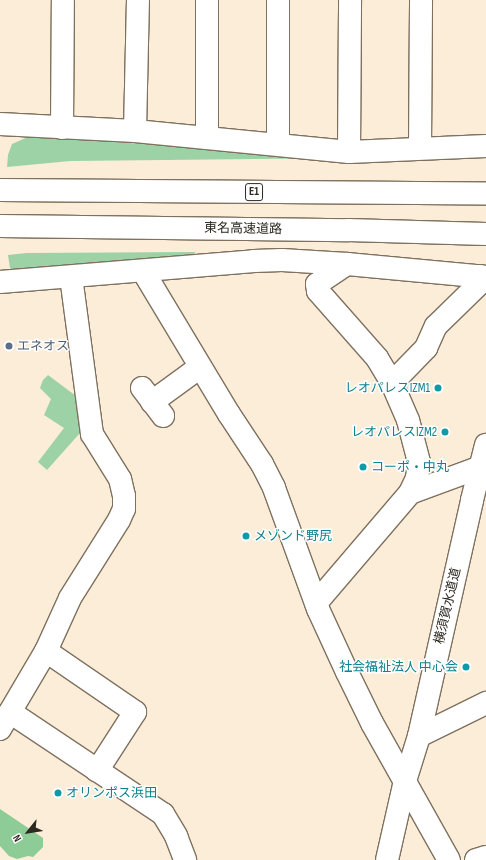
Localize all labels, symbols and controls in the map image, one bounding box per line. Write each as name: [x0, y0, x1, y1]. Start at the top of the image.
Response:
road number: E1: [245, 182, 263, 202]
street label: 東名高速道路: [204, 221, 282, 237]
place label: エネオス: [17, 338, 69, 354]
marker: エネオス: [4, 341, 14, 351]
place label: レオパレスIZM1: [345, 380, 430, 396]
marker: レオパレスIZM1: [433, 383, 443, 393]
place label: レオパレスIZM2: [351, 424, 437, 440]
marker: レオパレスIZM2: [440, 427, 450, 437]
place label: コーポ・中丸: [371, 459, 449, 475]
marker: コーポ・中丸: [358, 462, 368, 472]
place label: メゾンド野尻: [254, 528, 332, 544]
marker: メゾンド野尻: [241, 531, 251, 541]
street label: 横須賀水道道: [432, 566, 464, 646]
place label: 社会福祉法人 中心会: [339, 659, 458, 675]
marker: 社会福祉法人 中心会: [461, 662, 471, 672]
place label: オリンポス浜田: [66, 785, 157, 801]
marker: オリンポス浜田: [53, 788, 63, 798]
north arrow: [8, 812, 48, 852]
text: N: [10, 832, 24, 844]

